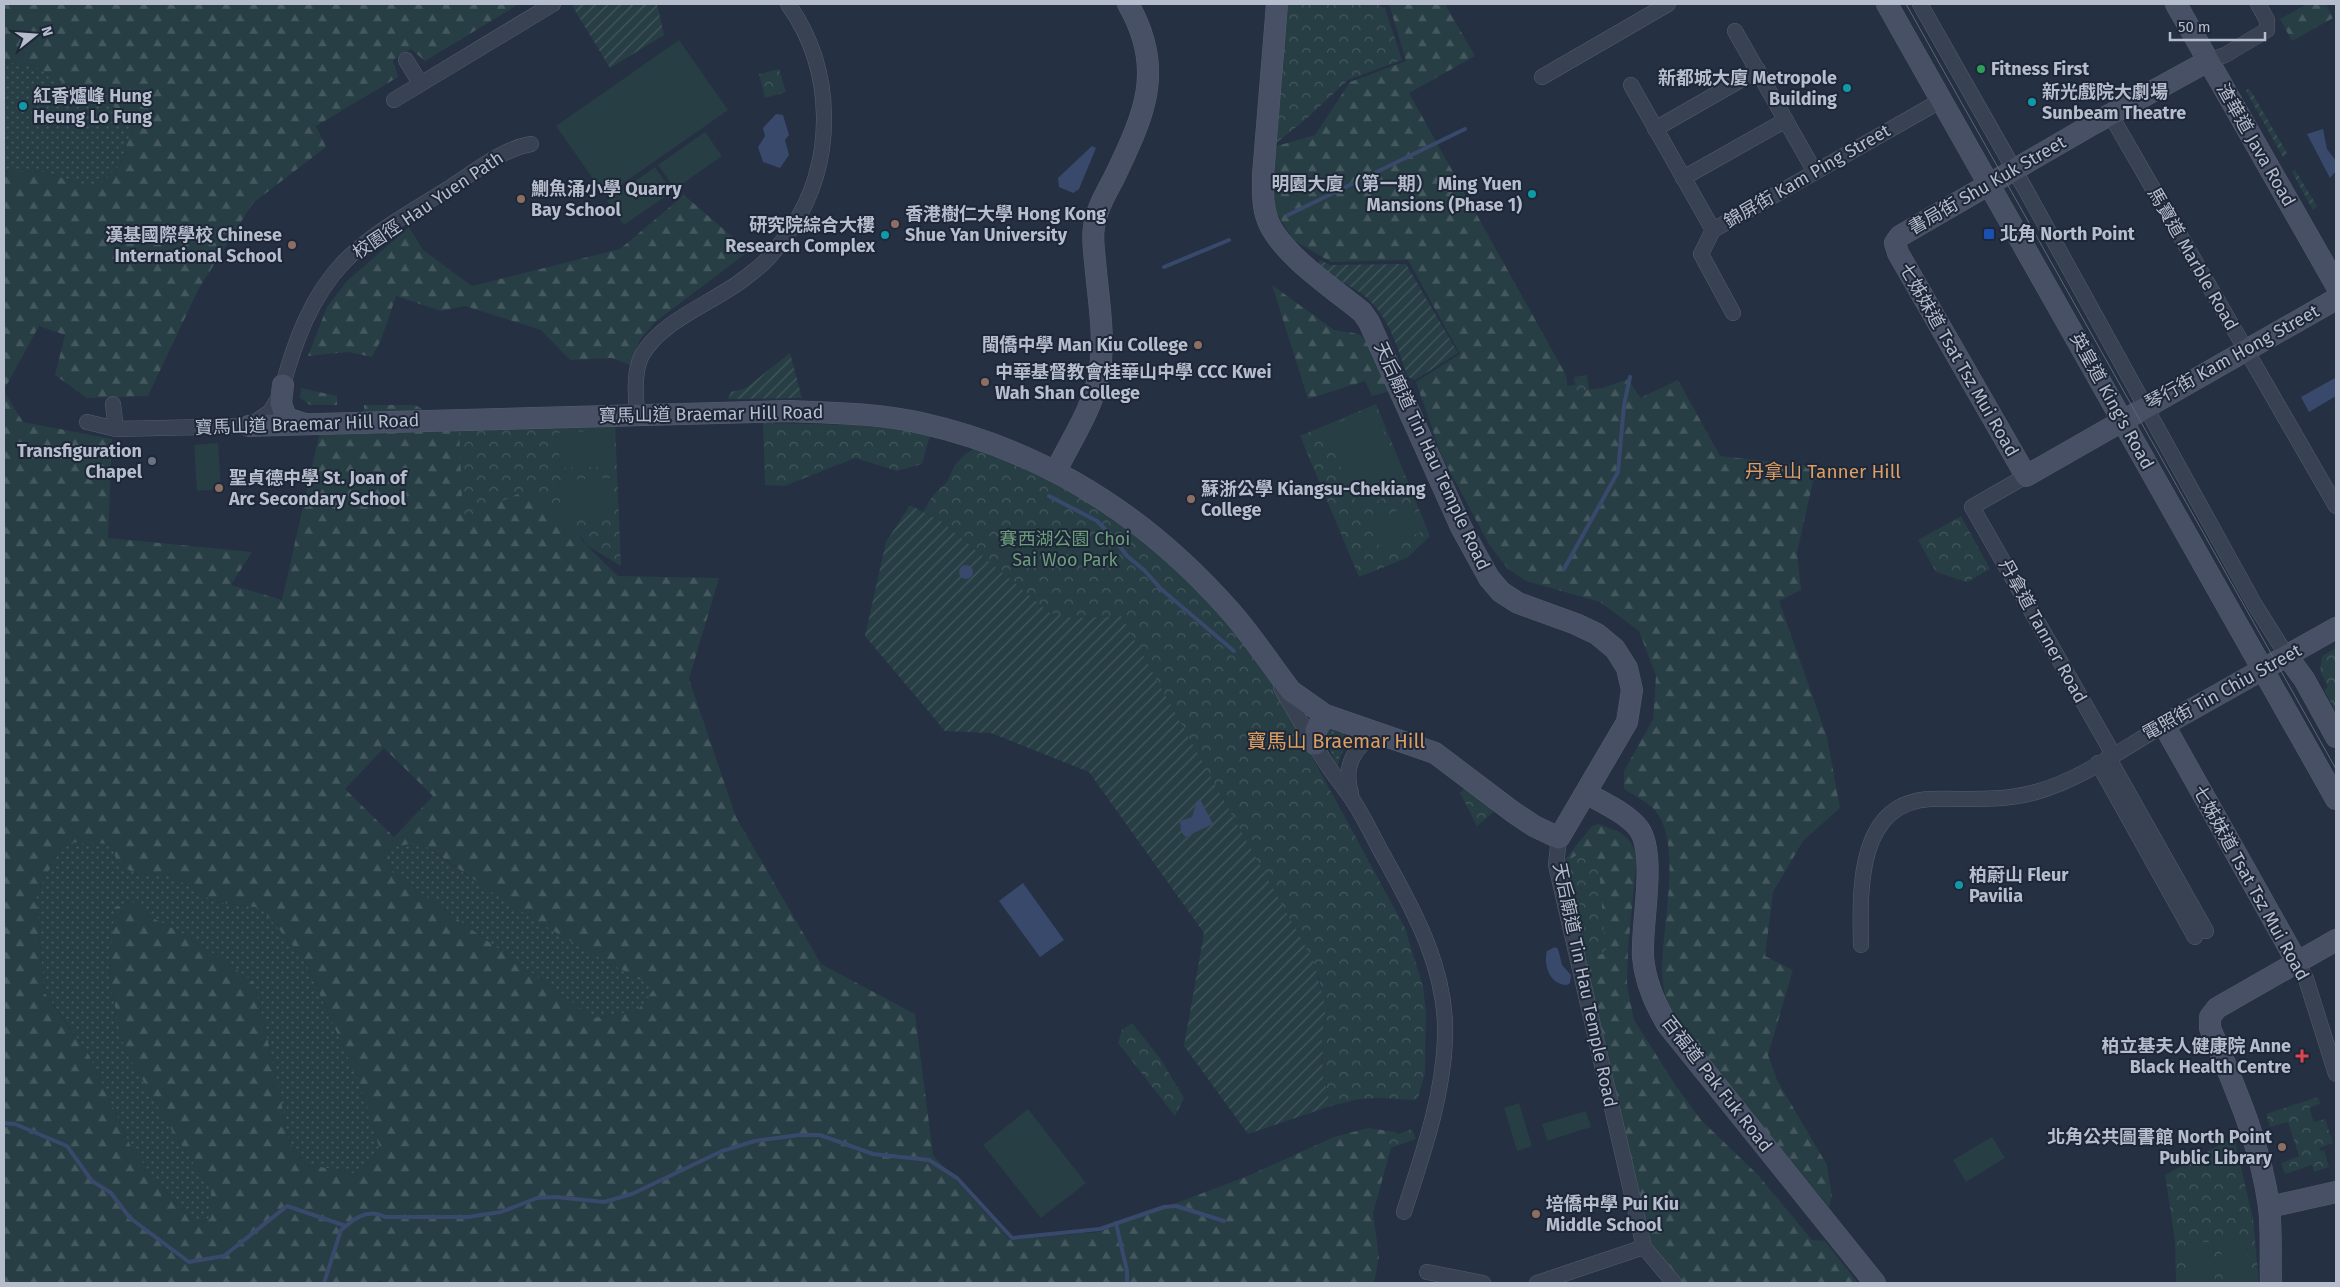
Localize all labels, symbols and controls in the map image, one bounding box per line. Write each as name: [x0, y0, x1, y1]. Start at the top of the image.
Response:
north arrow: [10, 10, 60, 60]
scale bar: [2170, 10, 2265, 42]
text: 50 m: [2178, 18, 2211, 36]
text: N: [37, 24, 56, 38]
place label: Fitness First: [1991, 58, 2090, 80]
marker: Fitness First: [1975, 63, 1987, 75]
place label: 新都城大廈 Metropole Building: [1658, 67, 1837, 110]
street label: 渣華道 Java Road: [2212, 80, 2300, 210]
place label: 新光戲院大劇場 Sunbeam Theatre: [2042, 81, 2186, 124]
marker: 新都城大廈 Metropole Building: [1841, 82, 1853, 94]
place label: 紅香爐峰 Hung Heung Lo Fung: [33, 85, 152, 128]
marker: 新光戲院大劇場 Sunbeam Theatre: [2026, 96, 2038, 108]
marker: 紅香爐峰 Hung Heung Lo Fung: [17, 100, 29, 112]
street label: 錦屏街 Kam Ping Street: [1720, 119, 1894, 233]
street label: 書局街 Shu Kuk Street: [1904, 131, 2070, 239]
street label: 校園徑 Hau Yuen Path: [348, 146, 508, 264]
place label: 明園大廈（第一期） Ming Yuen Mansions (Phase 1): [1272, 173, 1522, 216]
place label: 鰂魚涌小學 Quarry Bay School: [531, 178, 682, 221]
street label: 馬寶道 Marble Road: [2143, 184, 2243, 334]
marker: 明園大廈（第一期） Ming Yuen Mansions (Phase 1): [1526, 188, 1538, 200]
marker: 鰂魚涌小學 Quarry Bay School: [515, 193, 527, 205]
place label: 香港樹仁大學 Hong Kong Shue Yan University: [905, 203, 1106, 246]
place label: 研究院綜合大樓 Research Complex: [725, 214, 876, 257]
marker: 香港樹仁大學 Hong Kong Shue Yan University: [889, 218, 901, 230]
place label: 北角 North Point: [2000, 223, 2136, 245]
place label: 漢基國際學校 Chinese International School: [105, 224, 283, 267]
marker: 北角 North Point: [1982, 227, 1996, 241]
marker: 研究院綜合大樓 Research Complex: [879, 229, 891, 241]
marker: 漢基國際學校 Chinese International School: [286, 239, 298, 251]
street label: 七姊妹道 Tsat Tsz Mui Road: [1895, 259, 2023, 461]
street label: 琴行街 Kam Hong Street: [2141, 300, 2323, 414]
street label: 英皇道 King's Road: [2065, 329, 2159, 473]
place label: 閩僑中學 Man Kiu College: [982, 334, 1188, 356]
street label: 天后廟道 Tin Hau Temple Road: [1369, 338, 1495, 574]
marker: 閩僑中學 Man Kiu College: [1192, 339, 1204, 351]
place label: 中華基督教會桂華山中學 CCC Kwei Wah Shan College: [995, 361, 1272, 404]
marker: 中華基督教會桂華山中學 CCC Kwei Wah Shan College: [979, 376, 991, 388]
street label: 寶馬山道 Braemar Hill Road: [598, 401, 824, 427]
street label: 寶馬山道 Braemar Hill Road: [194, 409, 420, 439]
place label: Transfiguration Chapel: [17, 440, 143, 483]
marker: Transfiguration Chapel: [146, 455, 158, 467]
district label: 丹拿山 Tanner Hill: [1745, 460, 1901, 483]
place label: 聖貞德中學 St. Joan of Arc Secondary School: [228, 467, 408, 510]
place label: 蘇浙公學 Kiangsu-Chekiang College: [1201, 478, 1426, 521]
marker: 聖貞德中學 St. Joan of Arc Secondary School: [213, 482, 225, 494]
marker: 蘇浙公學 Kiangsu-Chekiang College: [1185, 493, 1197, 505]
park label: 賽西湖公園 Choi Sai Woo Park: [1000, 528, 1130, 571]
street label: 丹拿道 Tanner Road: [1994, 555, 2092, 707]
street label: 電照街 Tin Chiu Street: [2139, 639, 2306, 745]
district label: 寶馬山 Braemar Hill: [1247, 729, 1425, 753]
street label: 七姊妹道 Tsat Tsz Mui Road: [2188, 782, 2314, 984]
street label: 天后廟道 Tin Hau Temple Road: [1548, 861, 1622, 1109]
place label: 柏蔚山 Fleur Pavilia: [1969, 864, 2069, 907]
marker: 柏蔚山 Fleur Pavilia: [1953, 879, 1965, 891]
street label: 百福道 Pak Fuk Road: [1657, 1012, 1777, 1156]
place label: 柏立基夫人健康院 Anne Black Health Centre: [2101, 1035, 2291, 1078]
marker: 柏立基夫人健康院 Anne Black Health Centre: [2295, 1049, 2309, 1063]
place label: 北角公共圖書館 North Point Public Library: [2047, 1126, 2273, 1169]
marker: 北角公共圖書館 North Point Public Library: [2276, 1141, 2288, 1153]
place label: 培僑中學 Pui Kiu Middle School: [1546, 1193, 1679, 1236]
marker: 培僑中學 Pui Kiu Middle School: [1530, 1208, 1542, 1220]

